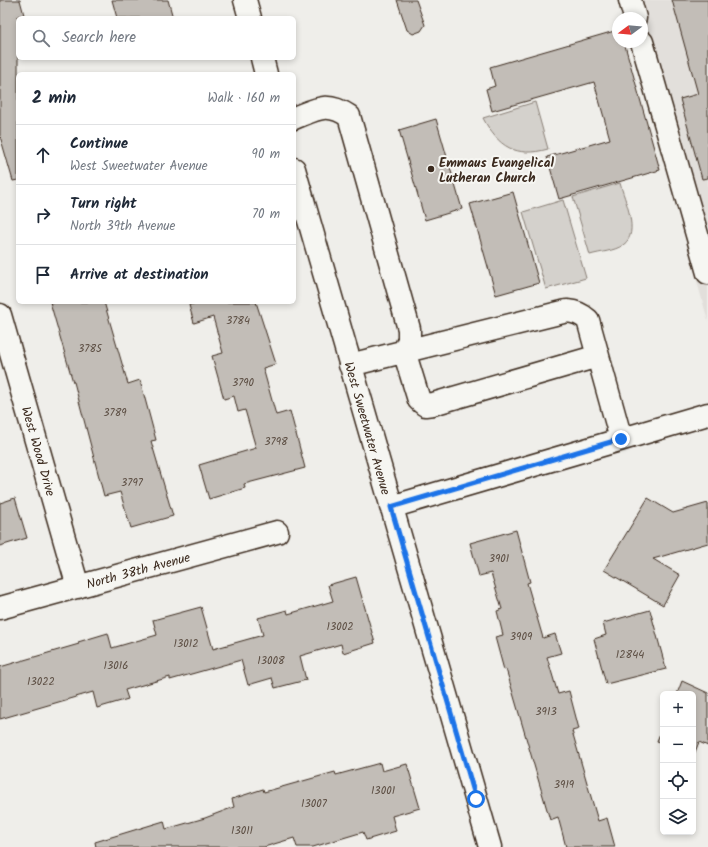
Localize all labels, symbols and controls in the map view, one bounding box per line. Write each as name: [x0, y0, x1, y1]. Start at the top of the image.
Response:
north arrow: [612, 12, 648, 48]
search box: [16, 16, 296, 60]
text: Search here: [62, 26, 136, 50]
icon: search: [30, 27, 52, 49]
text: 2 min: [32, 85, 76, 112]
text: Walk · 160 m: [208, 88, 280, 109]
text: Continue: [70, 132, 128, 156]
icon: ahead: [32, 144, 54, 166]
text: 90 m: [252, 144, 280, 165]
place label: Emmaus Evangelical Lutheran Church: [439, 153, 554, 189]
text: West Sweetwater Avenue: [70, 156, 208, 177]
marker: Emmaus Evangelical Lutheran Church: [426, 164, 436, 174]
text: Turn right: [70, 192, 137, 216]
icon: right: [32, 204, 54, 226]
text: 70 m: [252, 204, 280, 225]
text: North 39th Avenue: [70, 216, 175, 237]
text: Arrive at destination: [70, 263, 209, 287]
icon: arrive: [32, 264, 54, 286]
house number: 3784: [226, 312, 250, 330]
house number: 3785: [78, 340, 103, 358]
street label: West Sweetwater Avenue: [337, 359, 396, 498]
house number: 3790: [232, 374, 255, 392]
street label: West Wood Drive: [15, 404, 60, 499]
house number: 3789: [103, 404, 127, 422]
route end: [612, 430, 630, 448]
house number: 3798: [264, 433, 288, 451]
house number: 3797: [121, 474, 144, 492]
street label: North 38th Avenue: [84, 547, 193, 595]
house number: 3901: [489, 550, 509, 568]
house number: 13002: [326, 618, 354, 636]
house number: 3909: [510, 628, 533, 646]
house number: 13012: [173, 635, 199, 653]
house number: 12844: [616, 646, 644, 664]
house number: 13008: [257, 652, 285, 670]
house number: 13016: [104, 657, 128, 675]
house number: 13022: [27, 673, 55, 691]
map controls: [660, 691, 696, 835]
button: +: [660, 691, 696, 727]
house number: 3913: [535, 703, 557, 721]
button: −: [660, 727, 696, 763]
button: locate: [660, 763, 696, 799]
house number: 3919: [554, 776, 575, 794]
house number: 13001: [371, 782, 395, 800]
route start: [467, 790, 485, 808]
house number: 13007: [301, 795, 328, 813]
button: layers: [660, 799, 696, 835]
house number: 13011: [231, 822, 253, 840]

